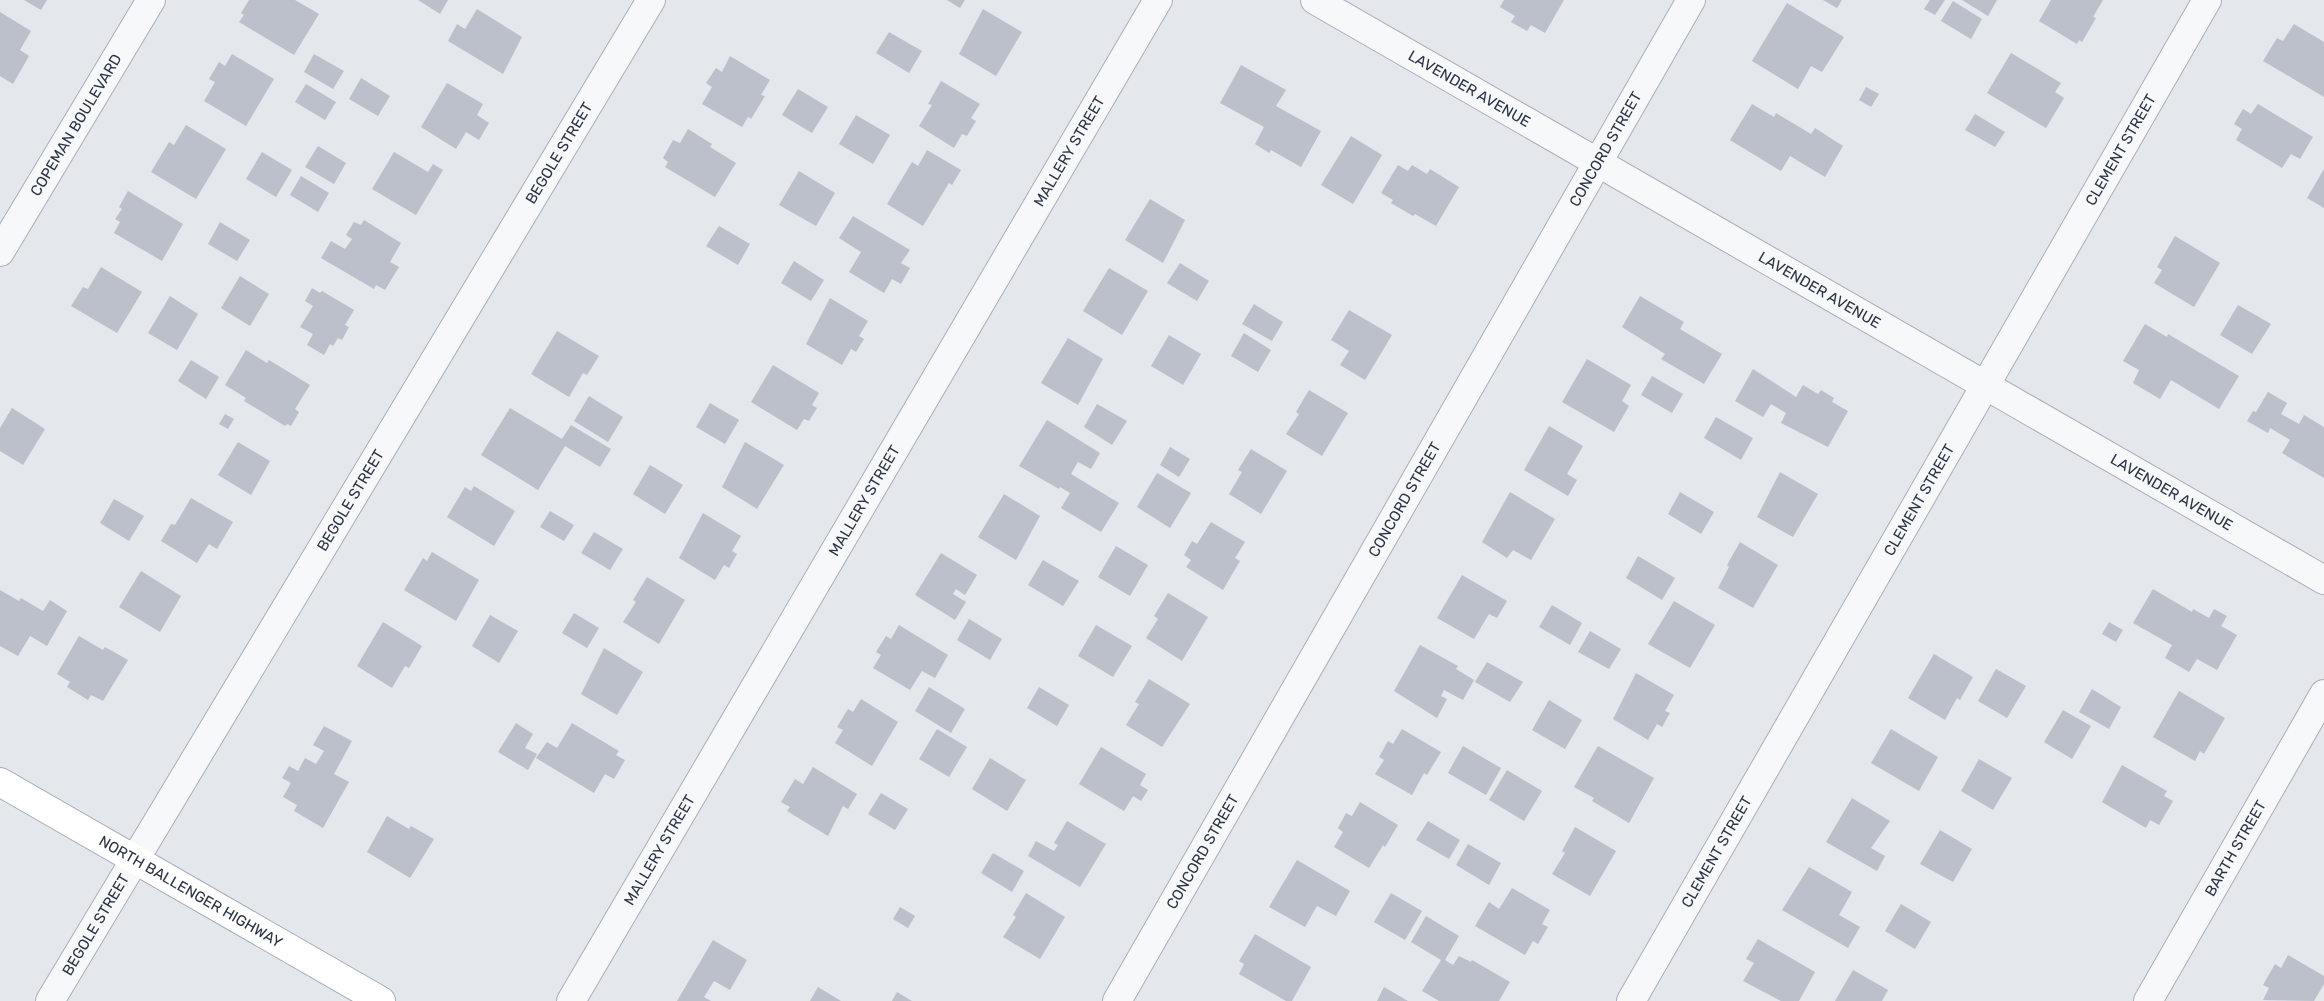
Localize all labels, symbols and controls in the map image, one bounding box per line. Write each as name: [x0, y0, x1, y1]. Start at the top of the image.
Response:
street label: LAVENDER AVENUE: [1405, 47, 1534, 131]
street label: COPEMAN BOULEVARD: [27, 51, 126, 199]
street label: CONCORD STREET: [1566, 88, 1646, 210]
street label: CLEMENT STREET: [2082, 91, 2160, 209]
street label: MALLERY STREET: [1030, 93, 1109, 210]
street label: BEGOLE STREET: [522, 99, 597, 207]
street label: LAVENDER AVENUE: [1755, 248, 1884, 332]
street label: CONCORD STREET: [1365, 439, 1445, 560]
street label: CLEMENT STREET: [1880, 441, 1959, 559]
street label: MALLERY STREET: [825, 442, 904, 559]
street label: BEGOLE STREET: [313, 446, 388, 554]
street label: LAVENDER AVENUE: [2107, 450, 2236, 535]
street label: MALLERY STREET: [620, 791, 699, 909]
street label: CONCORD STREET: [1163, 791, 1243, 912]
street label: CLEMENT STREET: [1678, 793, 1756, 911]
street label: BARTH STREET: [2201, 797, 2270, 899]
street label: NORTH BALLENGER HIGHWAY: [96, 832, 286, 952]
street label: BEGOLE STREET: [58, 870, 133, 979]

